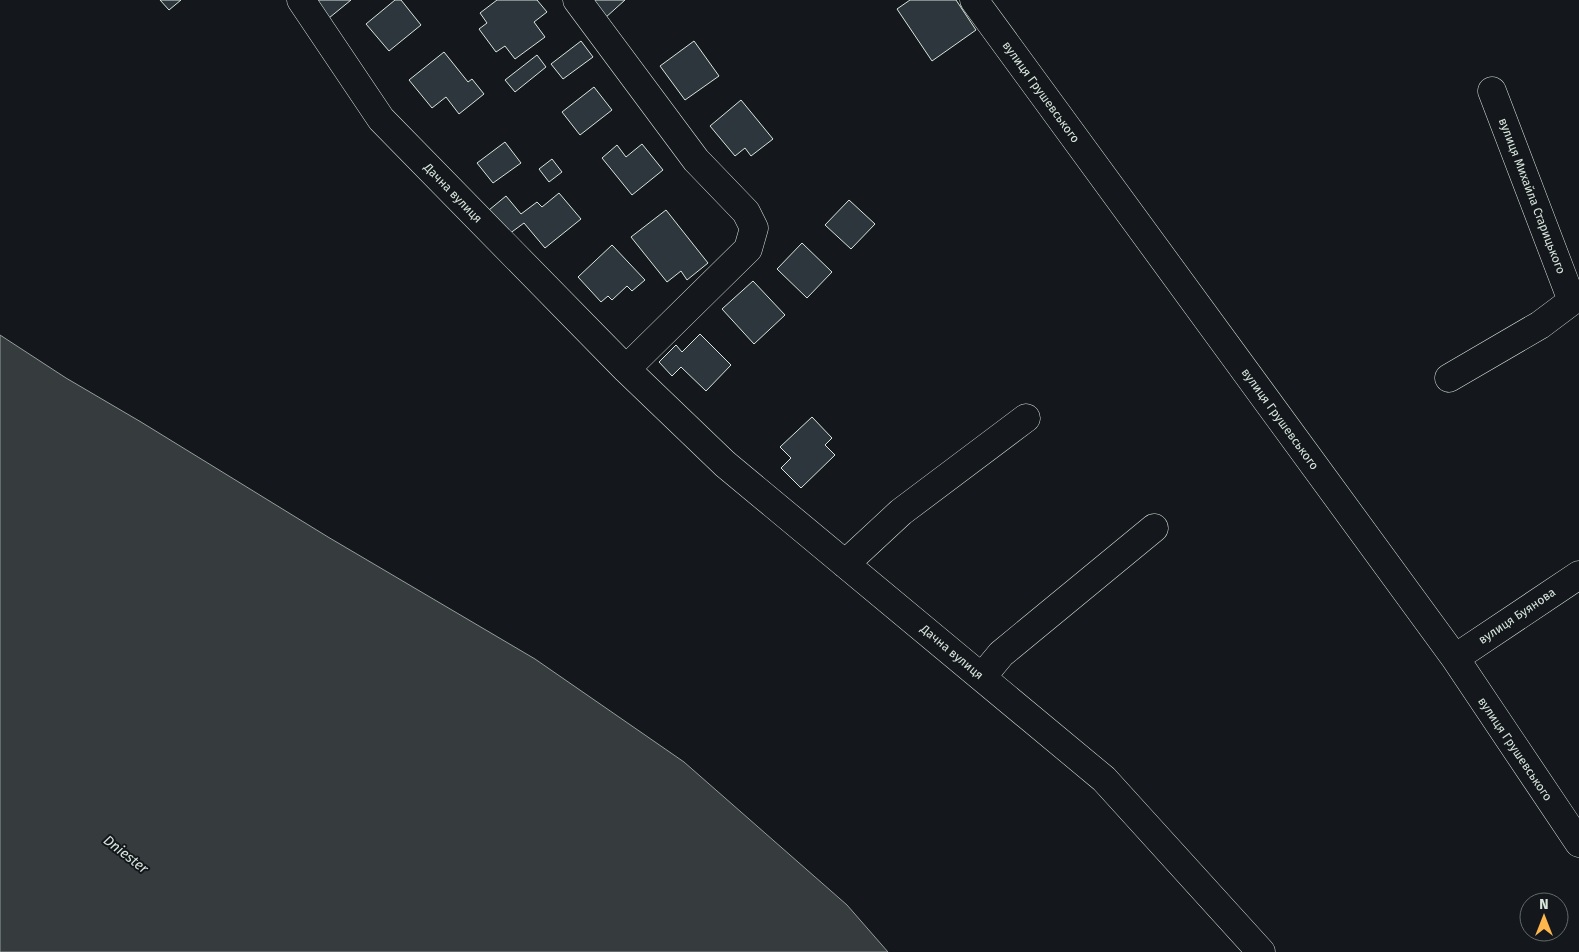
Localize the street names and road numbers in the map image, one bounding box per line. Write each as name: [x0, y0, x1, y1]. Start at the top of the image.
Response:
street label: вулиця Грушевського: [999, 38, 1083, 146]
street label: вулиця Михайла Старицького: [1496, 116, 1568, 276]
street label: Дачна вулиця: [420, 160, 485, 226]
street label: вулиця Грушевського: [1238, 365, 1322, 473]
street label: вулиця Буянова: [1476, 585, 1558, 647]
street label: Дачна вулиця: [917, 621, 986, 682]
street label: вулиця Грушевського: [1475, 694, 1555, 804]

